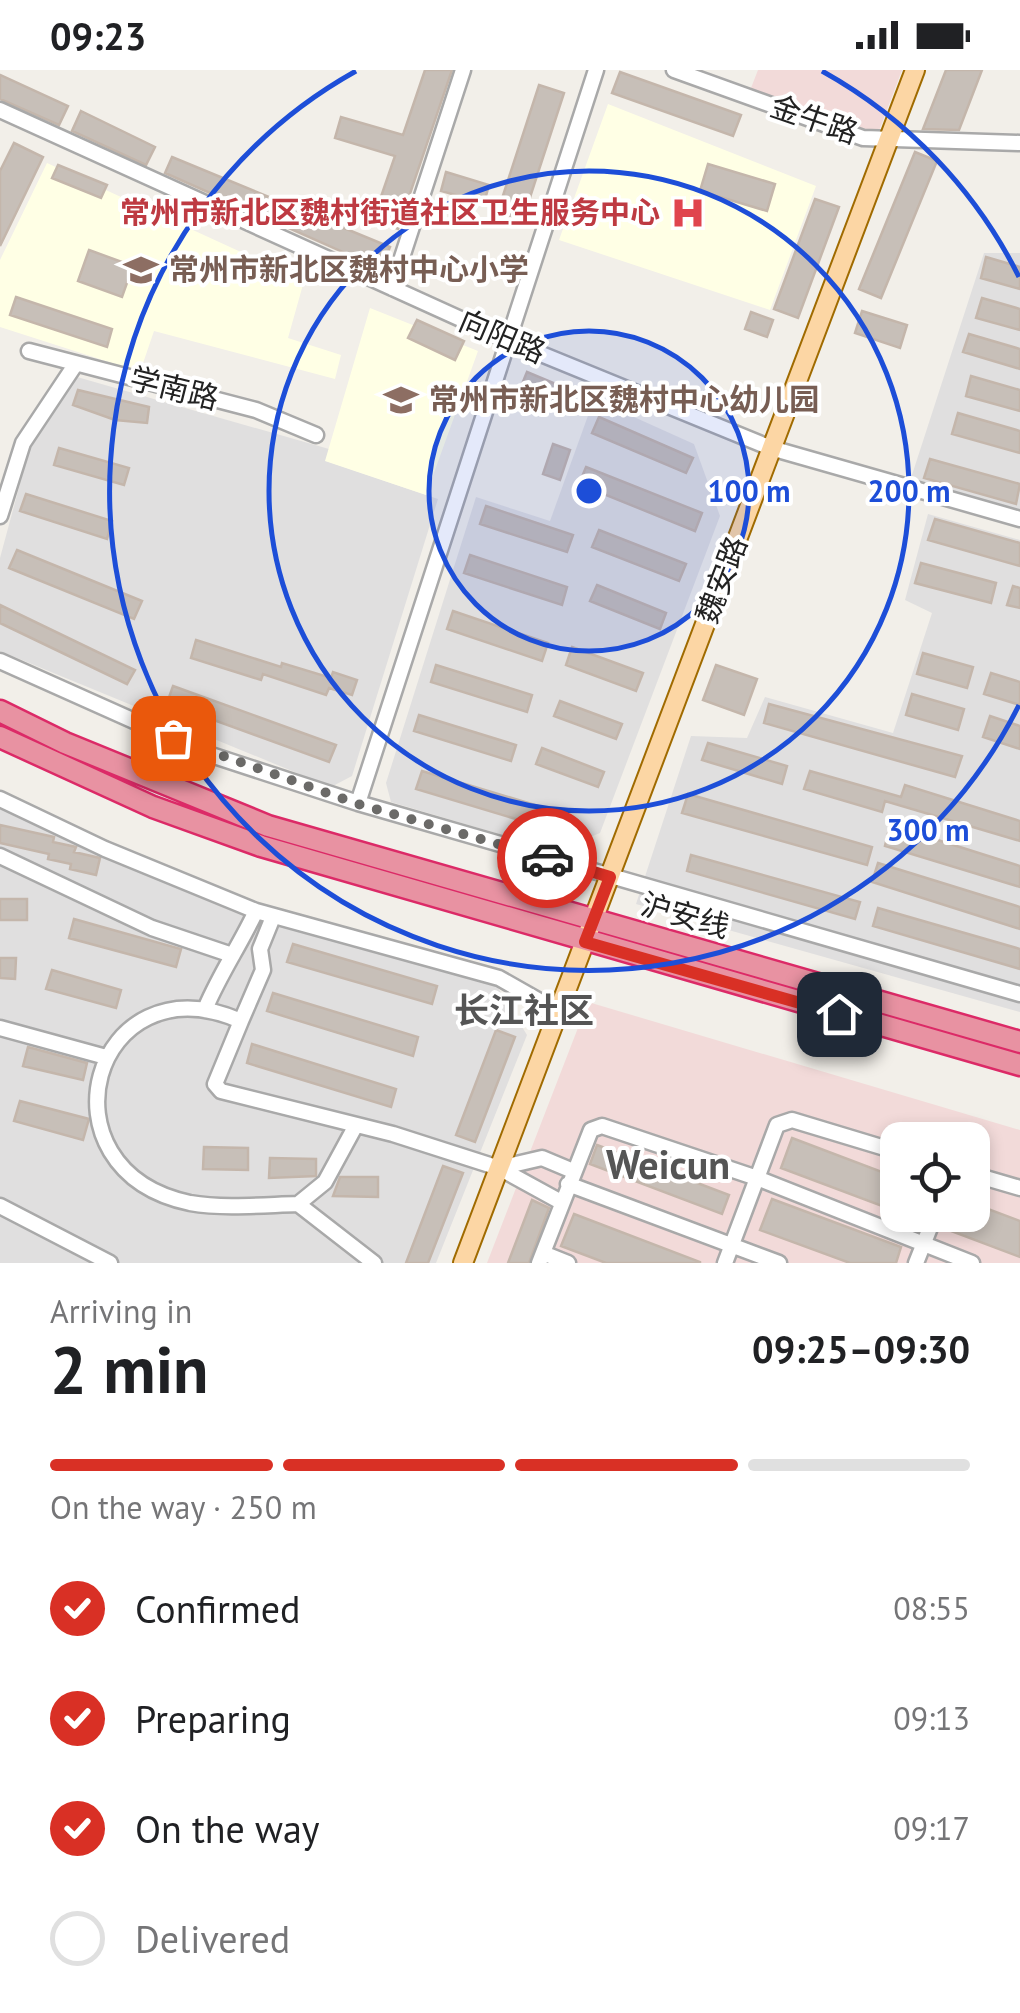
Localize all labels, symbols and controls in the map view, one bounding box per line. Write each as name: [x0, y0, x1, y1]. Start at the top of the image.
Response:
text: 09:23: [50, 11, 146, 60]
street label: 金牛路: [766, 85, 863, 152]
place label: 常州市新北区魏村街道社区卫生服务中心: [120, 192, 660, 231]
hospital icon: 常州市新北区魏村街道社区卫生服务中心: [669, 194, 707, 232]
place label: 常州市新北区魏村中心小学: [169, 249, 529, 288]
school or university icon: 常州市新北区魏村中心小学: [122, 251, 160, 289]
street label: 向阳路: [454, 300, 552, 371]
street label: 学南路: [126, 358, 223, 417]
place label: 常州市新北区魏村中心幼儿园: [429, 379, 819, 418]
school or university icon: 常州市新北区魏村中心幼儿园: [382, 381, 420, 419]
text: 100 m: [708, 471, 790, 510]
text: 200 m: [868, 471, 950, 510]
centre of rings: [571, 473, 607, 509]
street label: 魏安路: [686, 530, 755, 628]
pin: [131, 696, 216, 781]
icon: bag: [146, 711, 201, 766]
courier: [497, 808, 597, 908]
text: 300 m: [887, 810, 969, 849]
icon: car: [520, 831, 575, 886]
street label: 沪安线: [637, 883, 734, 946]
pin: [797, 972, 882, 1057]
district label: 长江社区: [454, 987, 594, 1033]
icon: home: [812, 987, 867, 1042]
map controls: [880, 1122, 990, 1232]
button: locate: [880, 1122, 990, 1232]
district label: Weicun: [606, 1138, 730, 1190]
text: Arriving in: [50, 1290, 192, 1332]
text: 09:25–09:30: [752, 1324, 970, 1373]
text: 2 min: [50, 1327, 209, 1411]
text: On the way · 250 m: [50, 1486, 317, 1528]
icon: check: [50, 1581, 105, 1636]
text: Confirmed: [135, 1584, 301, 1633]
text: 08:55: [893, 1587, 970, 1629]
icon: check: [50, 1691, 105, 1746]
text: Preparing: [135, 1694, 291, 1743]
text: 09:13: [893, 1697, 970, 1739]
icon: check: [50, 1801, 105, 1856]
text: On the way: [135, 1804, 320, 1853]
text: 09:17: [893, 1807, 970, 1849]
text: Delivered: [135, 1914, 290, 1963]

